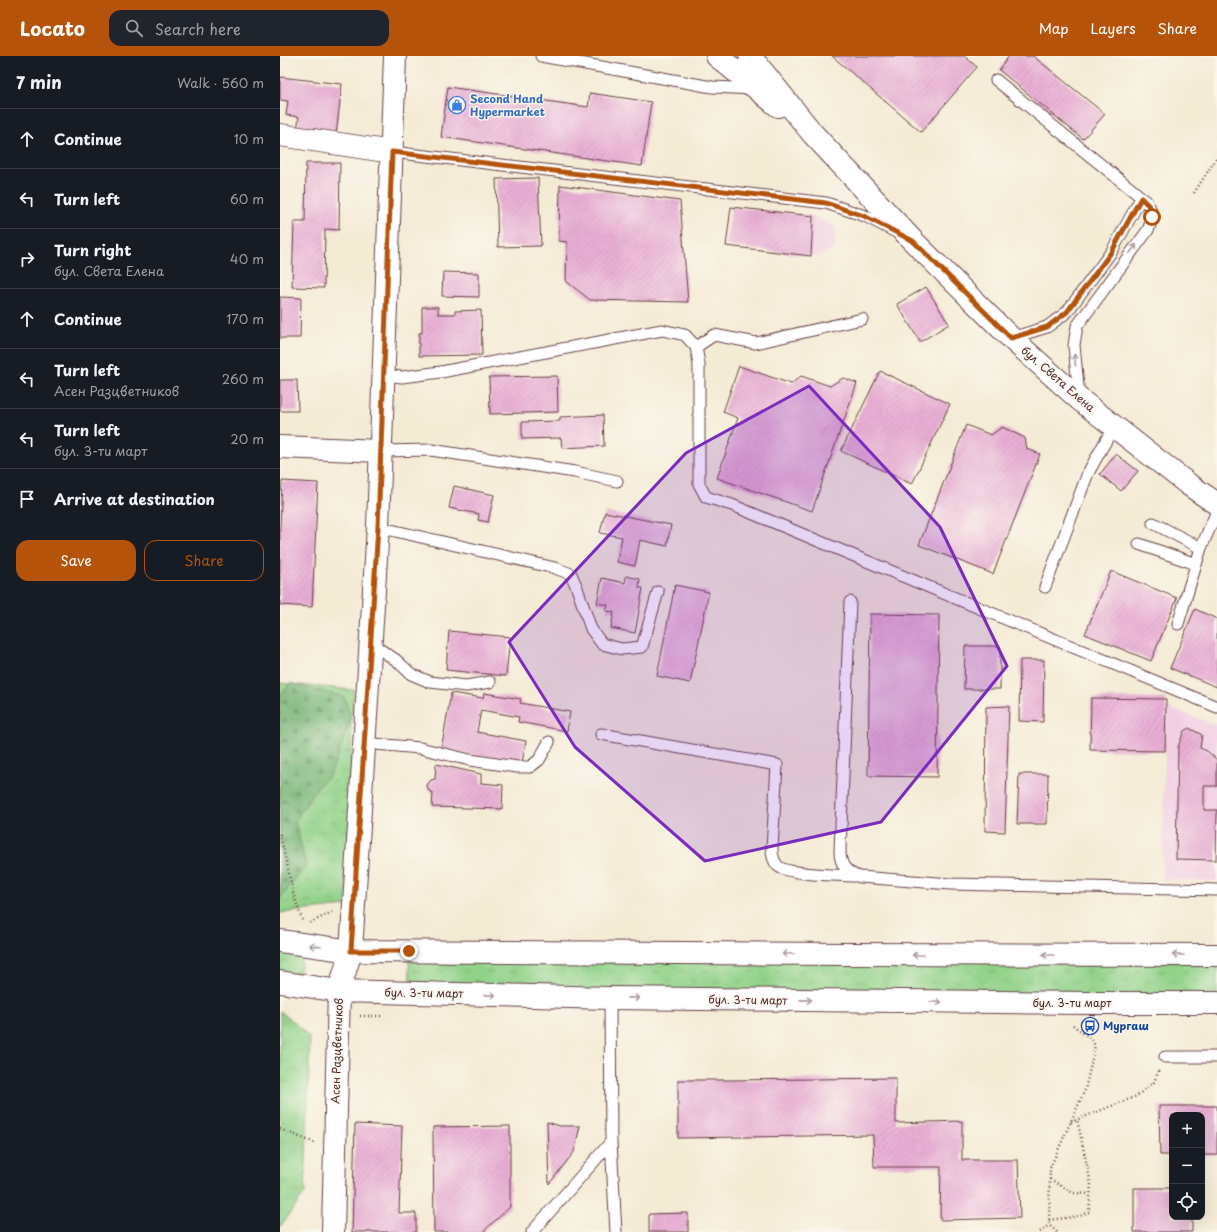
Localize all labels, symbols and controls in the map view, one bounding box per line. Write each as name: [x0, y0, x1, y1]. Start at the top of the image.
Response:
search box: [109, 10, 389, 46]
text: Locato: [20, 14, 85, 42]
icon: search: [123, 17, 145, 39]
text: Search here: [155, 17, 241, 40]
text: Map: [1039, 18, 1069, 39]
text: Layers: [1091, 18, 1136, 39]
text: Share: [1158, 18, 1197, 39]
text: 7 min: [16, 69, 62, 95]
text: Walk · 560 m: [177, 73, 264, 92]
place label: Second Hand Hypermarket: [470, 90, 545, 120]
shop icon: Second Hand Hypermarket: [447, 95, 467, 115]
text: Continue: [54, 127, 122, 150]
icon: ahead: [16, 128, 38, 150]
text: 10 m: [234, 129, 264, 148]
text: Turn left: [54, 187, 120, 210]
icon: left: [16, 188, 38, 210]
text: 60 m: [230, 189, 264, 208]
route start: [1143, 208, 1161, 226]
text: Turn right: [54, 238, 131, 261]
one-way arrow: [1129, 243, 1138, 254]
icon: right: [16, 248, 38, 270]
text: 40 m: [230, 249, 264, 268]
text: бул. Света Елена: [54, 261, 164, 280]
text: Continue: [54, 307, 122, 330]
icon: ahead: [16, 308, 38, 330]
text: 170 m: [226, 309, 264, 328]
street label: бул. Света Елена: [1018, 342, 1099, 416]
one-way arrow: [1071, 354, 1079, 367]
text: Turn left: [54, 358, 120, 381]
icon: left: [16, 368, 38, 390]
text: 260 m: [222, 369, 264, 388]
text: Асен Разцветников: [54, 381, 179, 400]
text: Turn left: [54, 418, 120, 441]
icon: left: [16, 428, 38, 450]
text: 20 m: [230, 429, 264, 448]
text: бул. 3-ти март: [54, 441, 148, 460]
text: Arrive at destination: [54, 487, 215, 510]
icon: arrive: [16, 488, 38, 510]
button: Save: [16, 540, 136, 581]
button: Share: [144, 540, 264, 581]
one-way arrow: [309, 942, 322, 950]
route end: [400, 942, 418, 960]
one-way arrow: [782, 950, 795, 958]
one-way arrow: [912, 951, 925, 959]
one-way arrow: [1042, 951, 1055, 959]
one-way arrow: [1172, 951, 1185, 959]
street label: бул. 3-ти март: [384, 983, 464, 1002]
street label: бул. 3-ти март: [708, 990, 788, 1009]
one-way arrow: [483, 991, 496, 999]
street label: бул. 3-ти март: [1032, 994, 1112, 1011]
one-way arrow: [627, 995, 640, 1002]
one-way arrow: [799, 996, 812, 1004]
street label: Асен Разцветников: [326, 998, 347, 1104]
one-way arrow: [929, 998, 942, 1006]
bus stop icon: Мургаш: [1080, 1016, 1100, 1036]
place label: Мургаш: [1103, 1017, 1149, 1034]
map controls: [1169, 1112, 1205, 1220]
button: +: [1169, 1112, 1205, 1148]
button: −: [1169, 1148, 1205, 1184]
button: locate: [1169, 1184, 1205, 1220]

